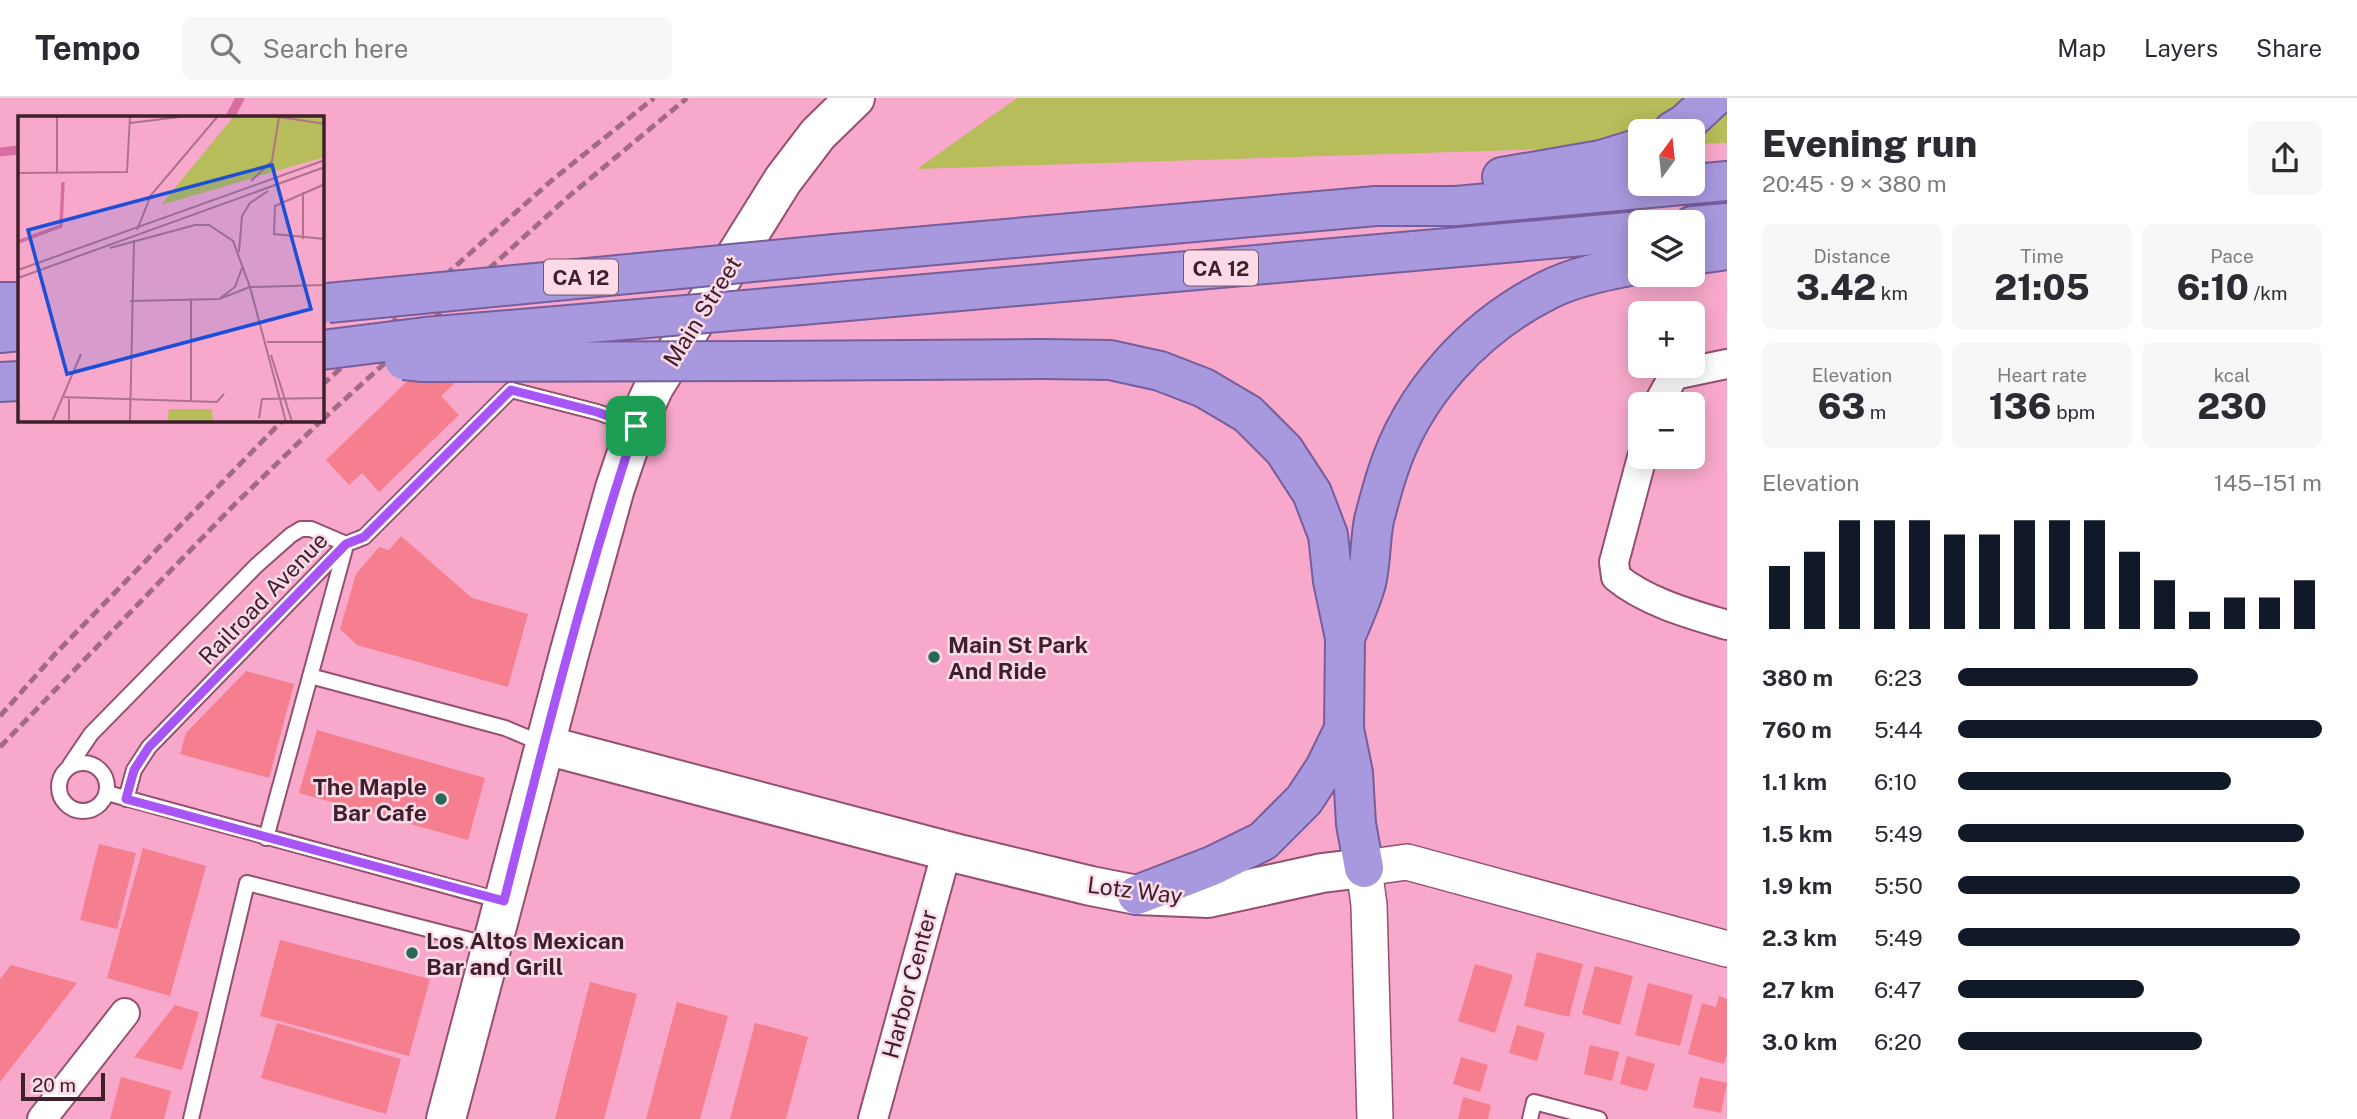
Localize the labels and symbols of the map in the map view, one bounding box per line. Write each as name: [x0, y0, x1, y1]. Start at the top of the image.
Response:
inset map: [18, 116, 324, 422]
north arrow: [1628, 119, 1704, 196]
road number: CA 12: [1184, 250, 1258, 286]
street label: Main Street: [657, 251, 747, 371]
road number: CA 12: [544, 260, 618, 294]
pin: [606, 396, 666, 456]
street label: Railroad Avenue: [193, 526, 333, 670]
place label: Main St Park And Ride: [948, 631, 1088, 684]
marker: Main St Park And Ride: [926, 649, 942, 665]
place label: The Maple Bar Cafe: [313, 773, 427, 826]
marker: The Maple Bar Cafe: [433, 791, 449, 807]
street label: Lotz Way: [1086, 871, 1184, 909]
street label: Harbor Center: [876, 907, 942, 1061]
place label: Los Altos Mexican Bar and Grill: [426, 927, 624, 980]
marker: Los Altos Mexican Bar and Grill: [404, 945, 420, 961]
scale bar: [21, 1070, 105, 1102]

